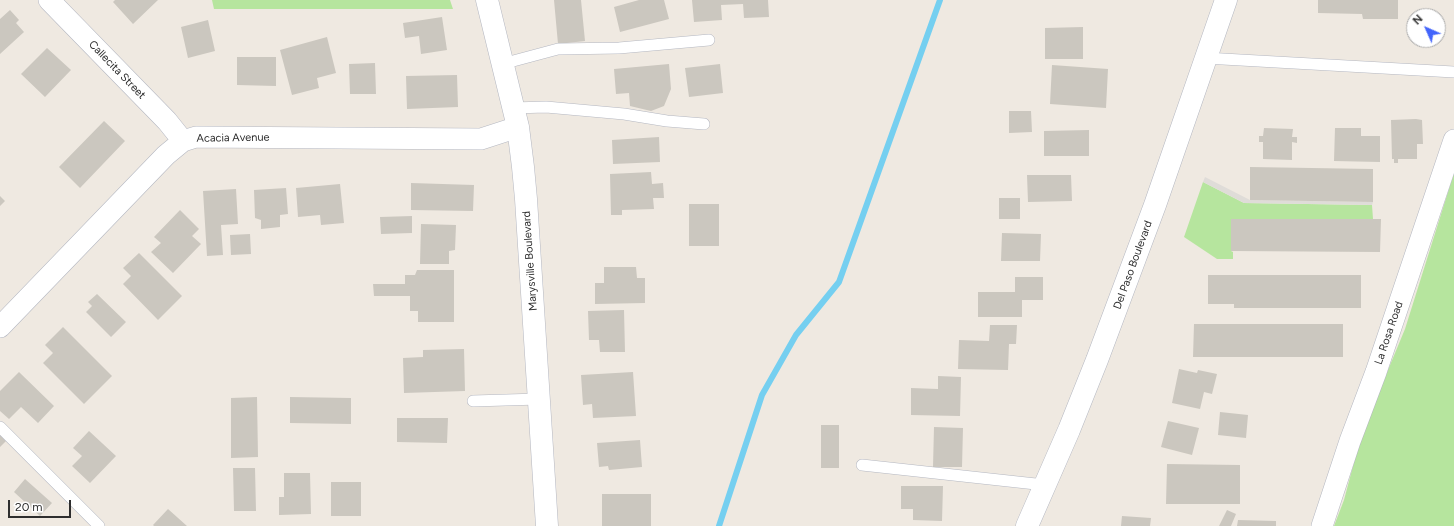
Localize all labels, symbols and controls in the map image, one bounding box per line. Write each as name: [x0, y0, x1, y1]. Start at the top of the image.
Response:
north arrow: [1406, 8, 1446, 48]
text: N: [1410, 12, 1425, 27]
street label: Callecita Street: [86, 38, 148, 102]
street label: Acacia Avenue: [196, 131, 270, 145]
street label: Marysville Boulevard: [520, 211, 540, 311]
street label: Del Paso Boulevard: [1111, 219, 1155, 311]
street label: La Rosa Road: [1372, 300, 1406, 366]
scale bar: [10, 492, 73, 518]
text: 20 m: [15, 500, 43, 514]

